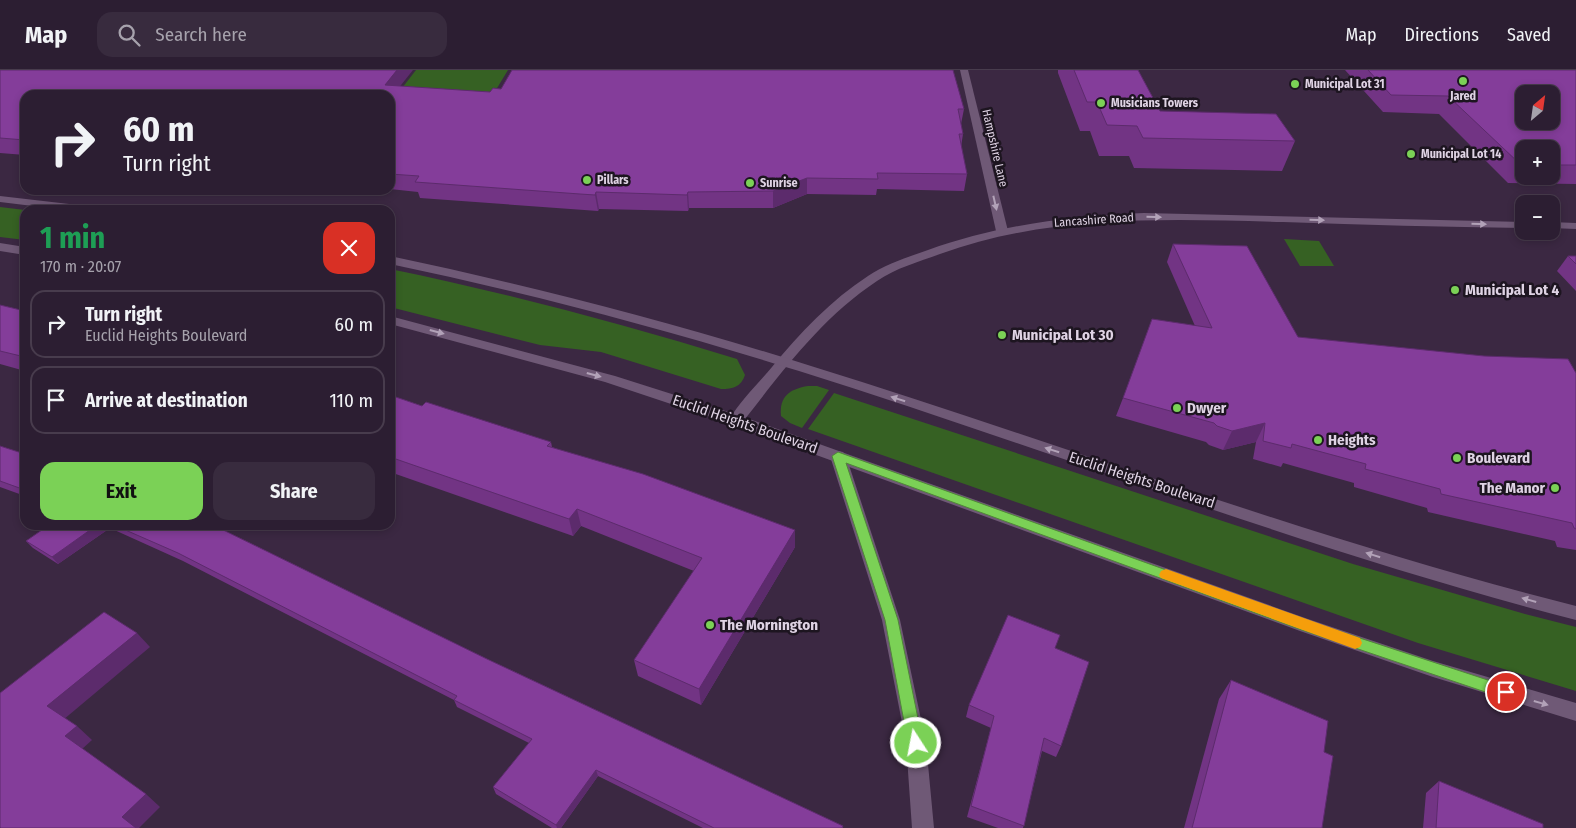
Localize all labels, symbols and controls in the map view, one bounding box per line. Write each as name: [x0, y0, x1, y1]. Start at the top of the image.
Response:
search box: [97, 12, 447, 57]
text: Map: [25, 21, 67, 49]
icon: search: [115, 21, 143, 49]
text: Search here: [155, 23, 247, 46]
text: Map: [1345, 24, 1377, 46]
text: Directions: [1405, 24, 1479, 46]
text: Saved: [1507, 24, 1551, 46]
marker: Jared: [1457, 75, 1469, 87]
place label: Municipal Lot 31: [1305, 77, 1385, 91]
marker: Municipal Lot 31: [1289, 78, 1301, 90]
north arrow: [1515, 85, 1560, 130]
map controls: [1515, 85, 1560, 240]
place label: Jared: [1449, 89, 1476, 103]
place label: Musicians Towers: [1111, 96, 1199, 110]
marker: Musicians Towers: [1095, 97, 1107, 109]
text: 60 m: [123, 108, 194, 150]
street label: Hampshire Lane: [979, 108, 1011, 188]
icon: right: [40, 110, 105, 175]
button: +: [1515, 140, 1560, 185]
place label: Municipal Lot 14: [1421, 147, 1501, 161]
marker: Municipal Lot 14: [1405, 148, 1417, 160]
text: Turn right: [123, 150, 211, 177]
place label: Pillars: [597, 173, 629, 187]
marker: Pillars: [581, 174, 593, 186]
place label: Sunrise: [760, 176, 798, 190]
marker: Sunrise: [744, 177, 756, 189]
one-way arrow: [991, 195, 999, 210]
button: −: [1515, 195, 1560, 240]
street label: Lancashire Road: [1054, 210, 1134, 230]
one-way arrow: [1147, 213, 1163, 221]
one-way arrow: [1309, 216, 1325, 224]
text: 1 min: [40, 220, 105, 256]
one-way arrow: [1472, 220, 1488, 228]
button: close: [323, 222, 375, 274]
text: 170 m · 20:07: [40, 257, 121, 276]
place label: Municipal Lot 4: [1465, 281, 1559, 299]
marker: Municipal Lot 4: [1449, 284, 1461, 296]
text: Turn right: [85, 303, 162, 326]
icon: right: [42, 310, 70, 338]
text: 60 m: [335, 313, 373, 336]
text: Euclid Heights Boulevard: [85, 326, 247, 345]
place label: Municipal Lot 30: [1012, 326, 1114, 344]
one-way arrow: [430, 329, 445, 337]
marker: Municipal Lot 30: [996, 329, 1008, 341]
one-way arrow: [587, 371, 602, 379]
icon: arrive: [42, 386, 70, 414]
text: Arrive at destination: [85, 389, 248, 412]
text: 110 m: [329, 389, 373, 412]
street label: Euclid Heights Boulevard: [670, 391, 820, 457]
one-way arrow: [890, 395, 905, 402]
place label: Dwyer: [1187, 399, 1227, 417]
marker: Dwyer: [1171, 402, 1183, 414]
place label: Heights: [1328, 431, 1376, 449]
marker: Heights: [1312, 434, 1324, 446]
one-way arrow: [1044, 446, 1059, 454]
street label: Euclid Heights Boulevard: [1067, 448, 1217, 512]
place label: Boulevard: [1467, 449, 1530, 467]
marker: Boulevard: [1451, 452, 1463, 464]
button: Exit: [40, 462, 203, 520]
button: Share: [213, 462, 375, 520]
place label: The Manor: [1479, 479, 1545, 497]
marker: The Manor: [1549, 482, 1561, 494]
one-way arrow: [1365, 551, 1380, 558]
one-way arrow: [1521, 595, 1536, 603]
place label: The Mornington: [720, 616, 818, 634]
marker: The Mornington: [704, 619, 716, 631]
pin: [1485, 671, 1527, 713]
icon: arrive: [1492, 678, 1520, 706]
one-way arrow: [1534, 699, 1549, 707]
position arrow: [889, 716, 941, 768]

